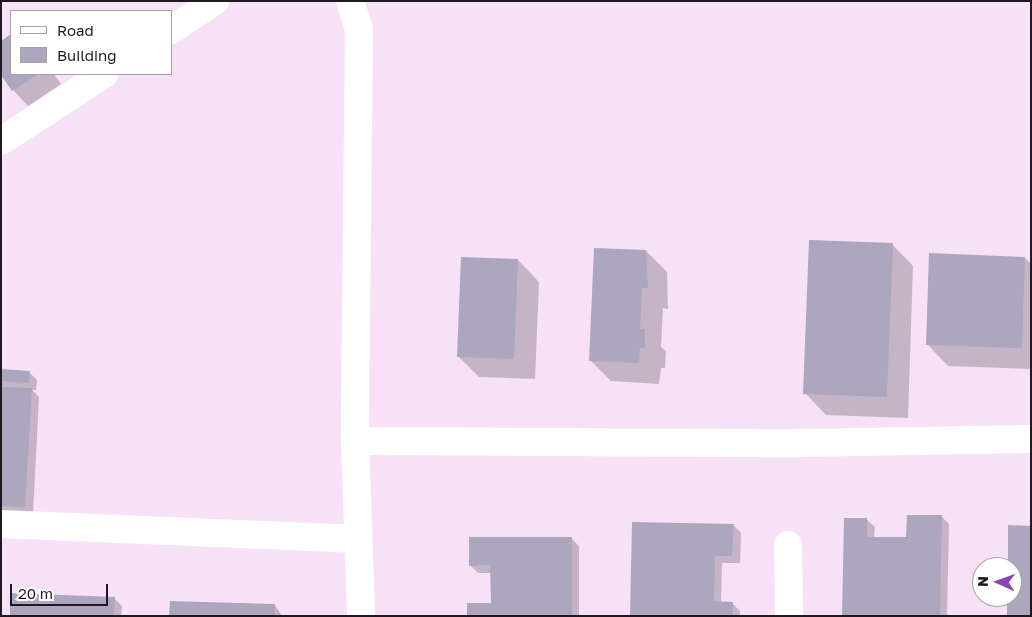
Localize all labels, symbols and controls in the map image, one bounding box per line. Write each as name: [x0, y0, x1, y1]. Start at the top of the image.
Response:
legend: [10, 10, 172, 75]
text: Road: [57, 21, 94, 39]
text: Building: [57, 46, 117, 64]
north arrow: [972, 557, 1022, 607]
scale bar: [12, 574, 110, 606]
text: N: [974, 576, 991, 587]
text: 20 m: [18, 584, 53, 602]

